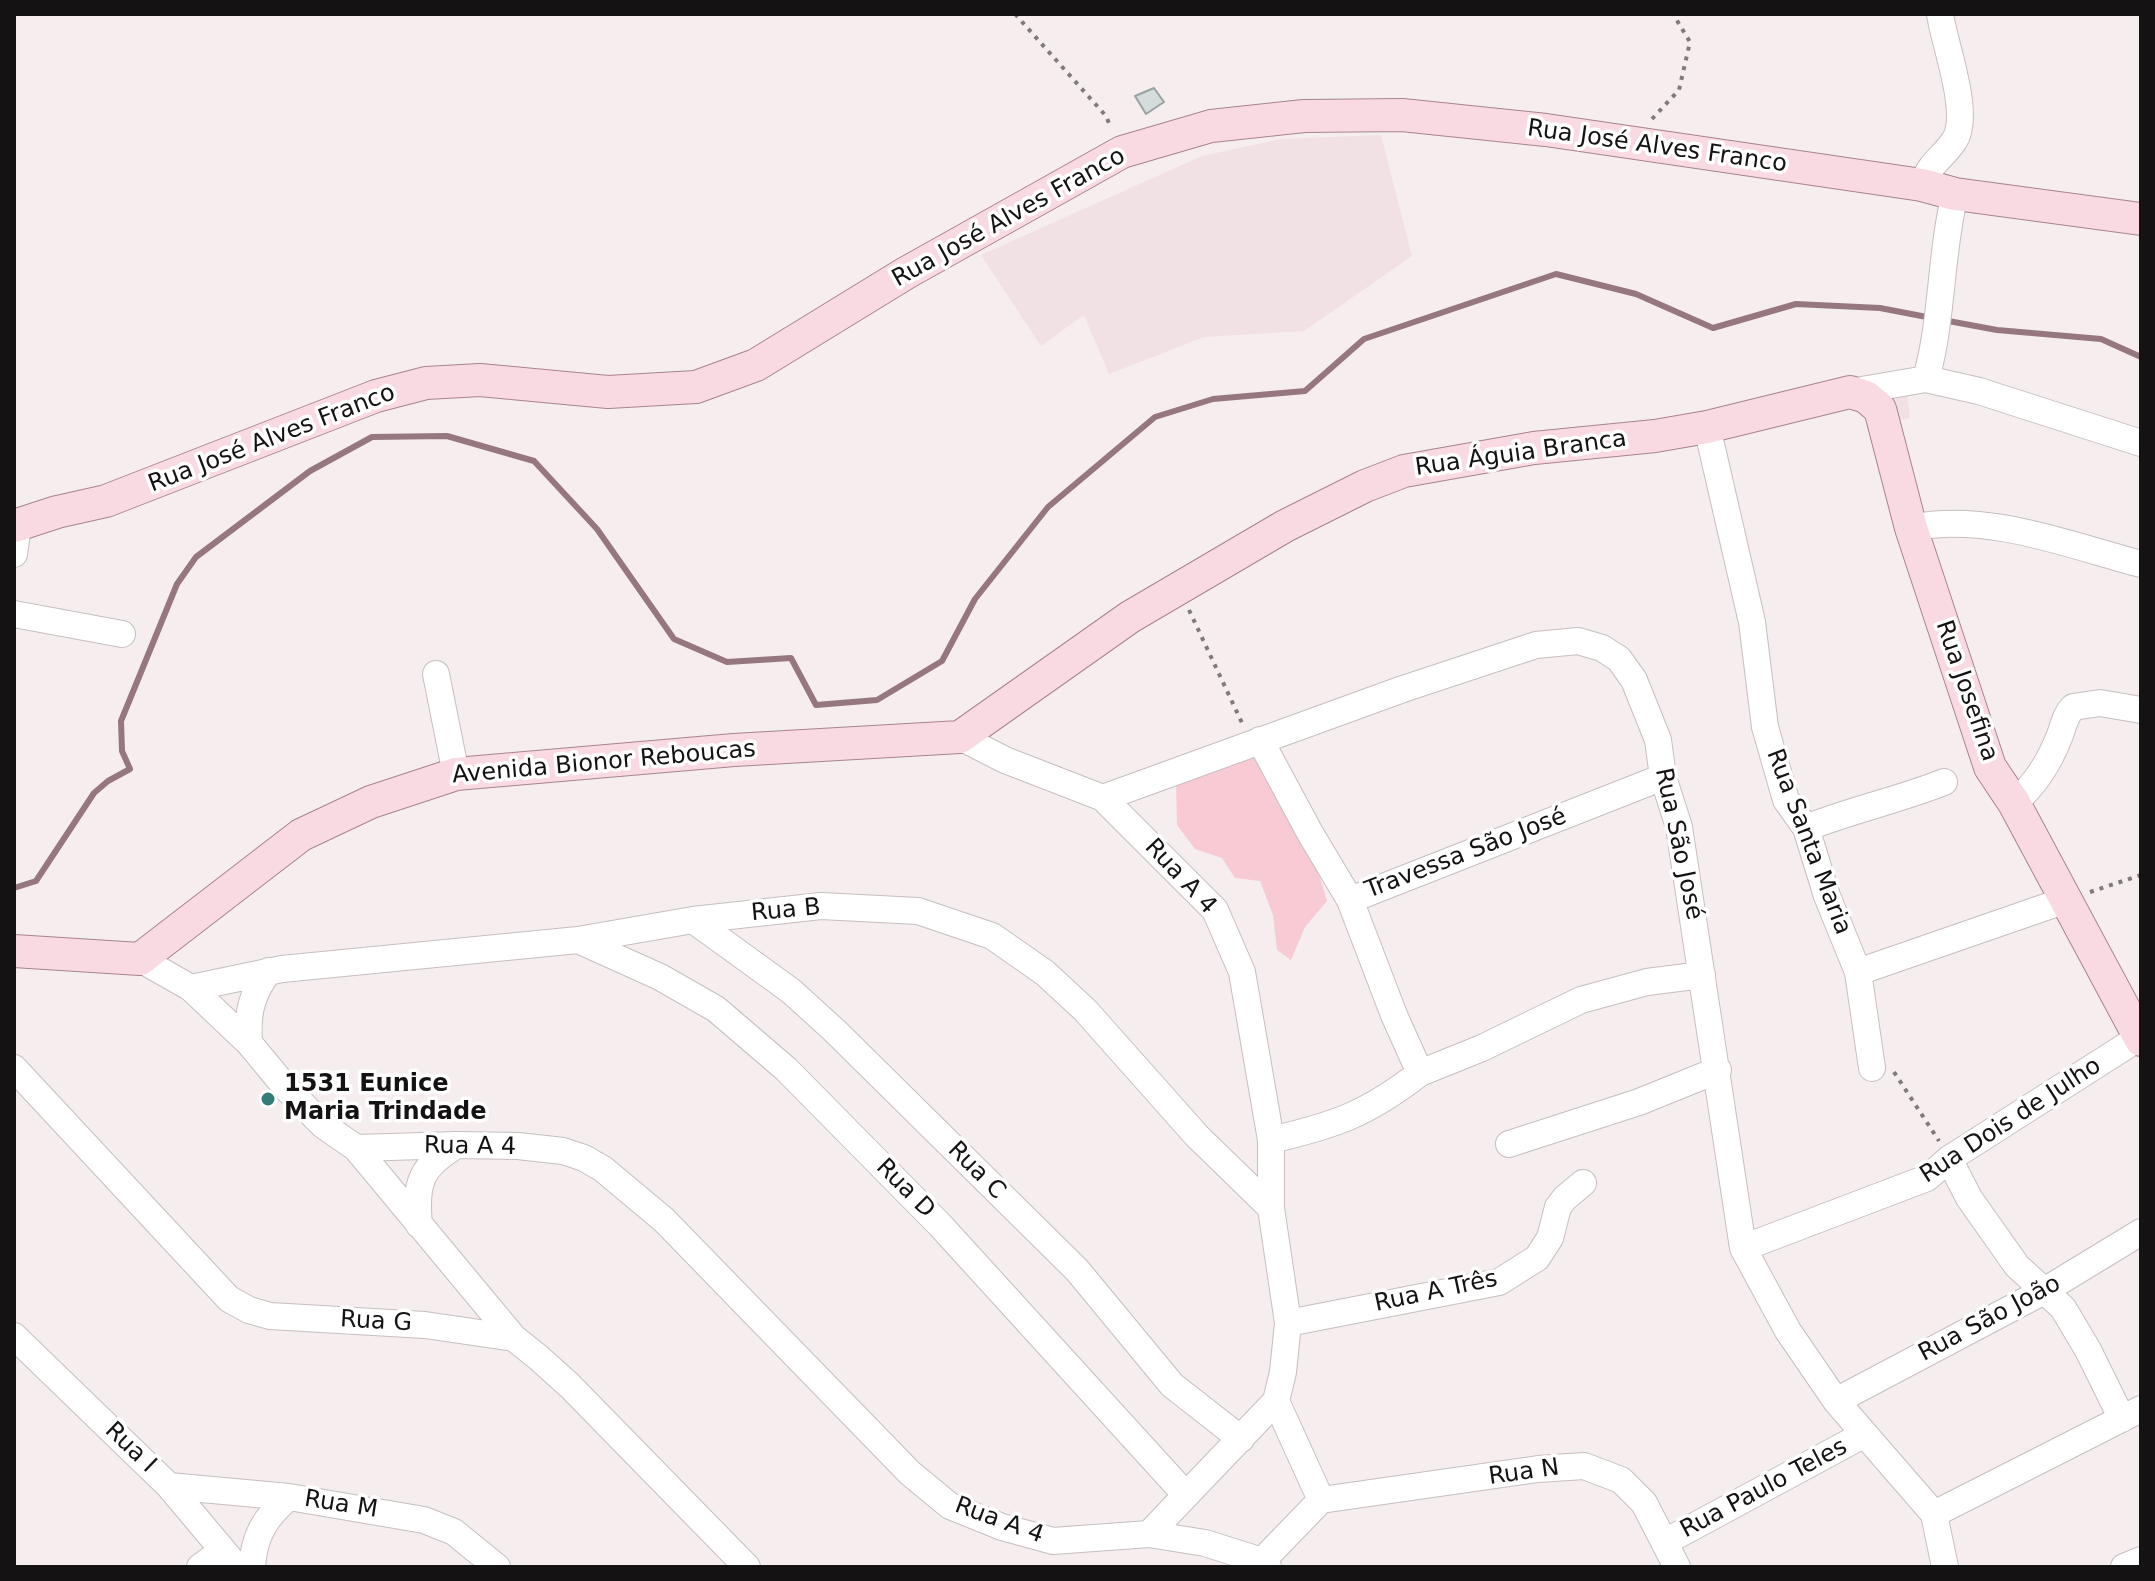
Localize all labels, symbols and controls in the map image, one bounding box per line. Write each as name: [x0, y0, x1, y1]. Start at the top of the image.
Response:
street label: Rua José Alves Franco: [1525, 115, 1789, 179]
street label: Rua José Alves Franco: [888, 142, 1130, 294]
street label: Rua José Alves Franco: [145, 379, 399, 499]
street label: Rua Águia Branca: [1413, 425, 1629, 483]
street label: Rua Josefina: [1928, 617, 2004, 765]
street label: Avenida Bionor Reboucas: [451, 735, 757, 791]
street label: Rua Santa Maria: [1759, 745, 1857, 939]
street label: Rua São José: [1648, 765, 1708, 923]
street label: Travessa São José: [1361, 802, 1571, 906]
street label: Rua A 4: [1138, 833, 1222, 921]
street label: Rua B: [750, 894, 822, 928]
street label: Rua Dois de Julho: [1915, 1052, 2107, 1190]
place label: 1531 Eunice Maria Trindade: [284, 1071, 486, 1127]
marker: 1531 Eunice Maria Trindade: [259, 1090, 277, 1108]
street label: Rua A 4: [424, 1132, 516, 1162]
street label: Rua C: [941, 1136, 1011, 1206]
street label: Rua D: [869, 1153, 941, 1225]
street label: Rua A Três: [1372, 1265, 1500, 1319]
street label: Rua São João: [1914, 1270, 2066, 1368]
street label: Rua G: [339, 1306, 413, 1338]
street label: Rua I: [98, 1417, 162, 1479]
street label: Rua Paulo Teles: [1676, 1433, 1852, 1545]
street label: Rua N: [1487, 1454, 1561, 1492]
street label: Rua M: [302, 1485, 380, 1525]
street label: Rua A 4: [951, 1492, 1047, 1550]

